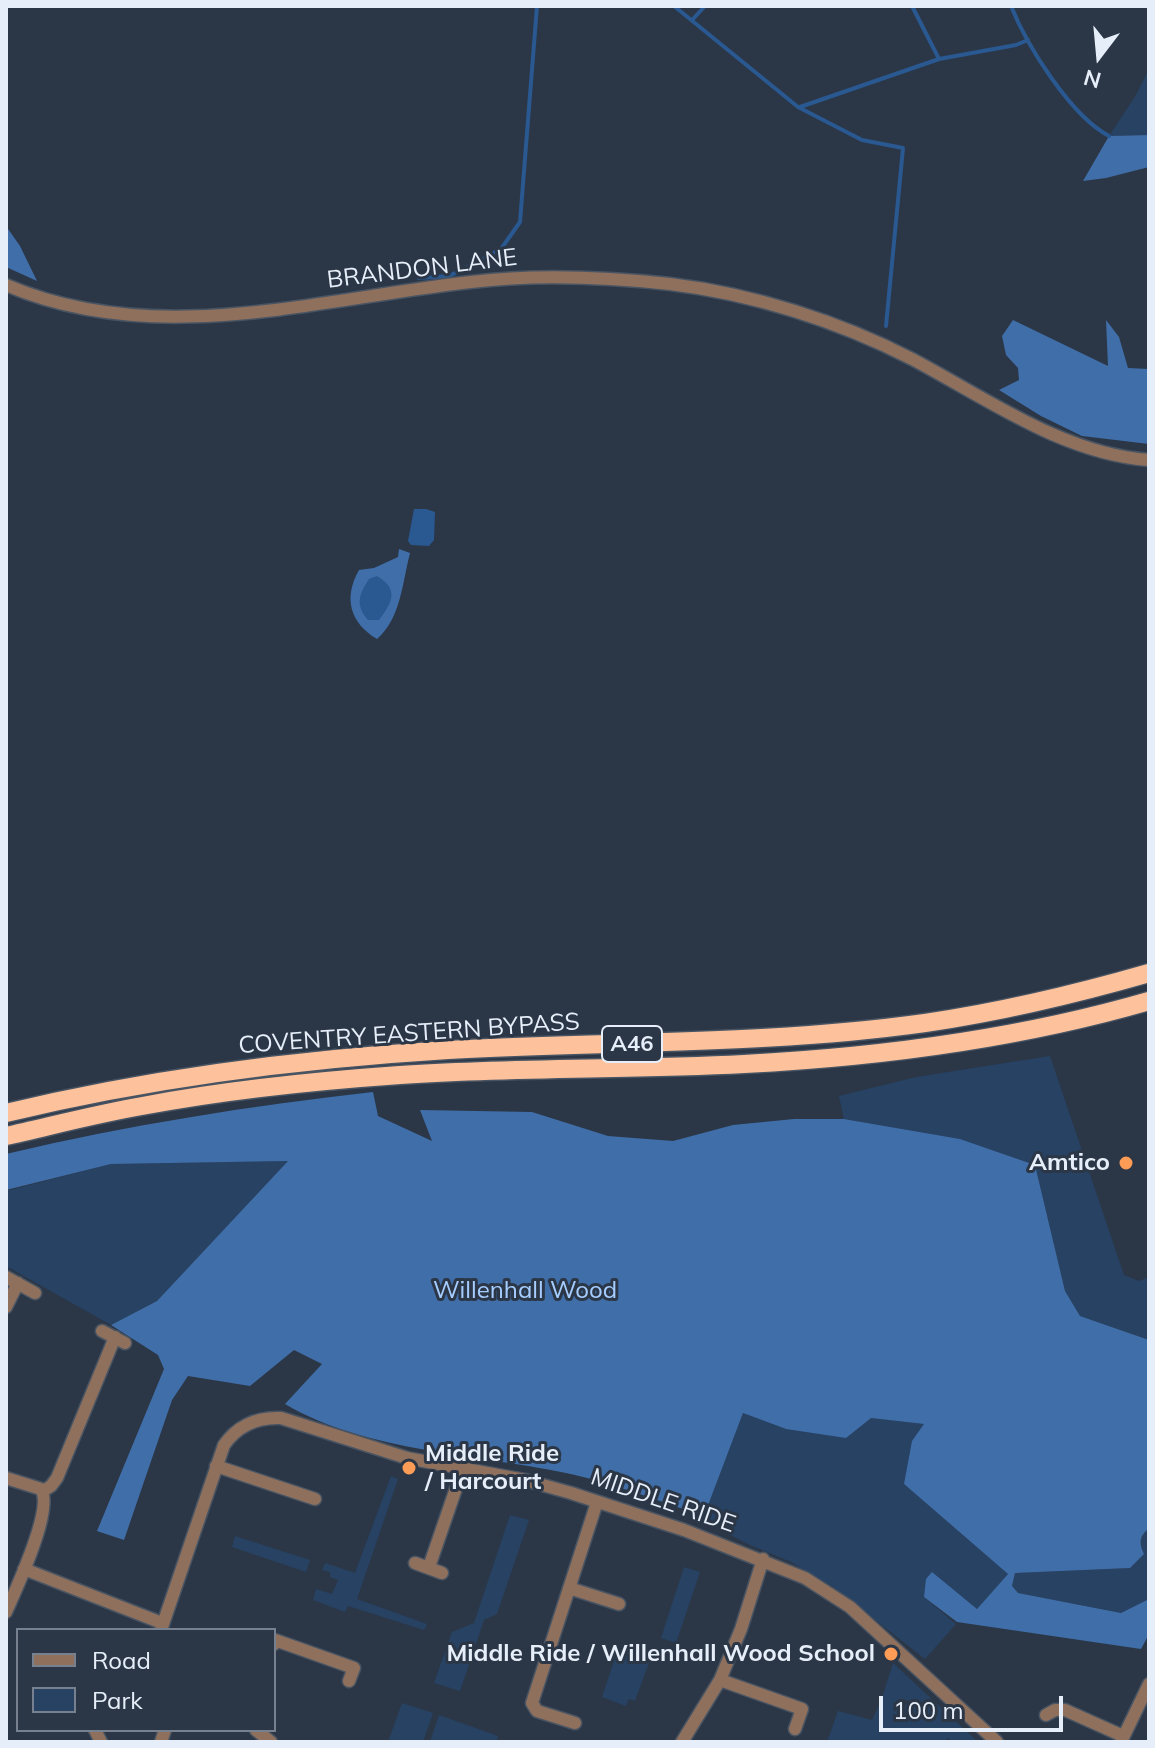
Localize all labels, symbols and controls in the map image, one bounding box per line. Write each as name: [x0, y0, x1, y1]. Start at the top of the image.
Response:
north arrow: [1059, 16, 1139, 96]
text: N: [1081, 63, 1104, 95]
street label: BRANDON LANE: [325, 243, 519, 295]
street label: COVENTRY EASTERN BYPASS: [237, 1008, 581, 1060]
road number: A46: [602, 1026, 662, 1062]
place label: Amtico: [1029, 1149, 1110, 1177]
marker: Amtico: [1117, 1154, 1135, 1172]
park label: Willenhall Wood: [433, 1277, 617, 1305]
place label: Middle Ride / Harcourt: [425, 1440, 559, 1496]
marker: Middle Ride / Harcourt: [400, 1459, 418, 1477]
street label: MIDDLE RIDE: [587, 1463, 739, 1539]
legend: [16, 1628, 276, 1732]
place label: Middle Ride / Willenhall Wood School: [446, 1640, 875, 1668]
text: Road: [92, 1645, 151, 1675]
marker: Middle Ride / Willenhall Wood School: [882, 1645, 900, 1663]
scale bar: [883, 1680, 1067, 1730]
text: Park: [92, 1685, 143, 1715]
text: 100 m: [893, 1695, 964, 1725]

